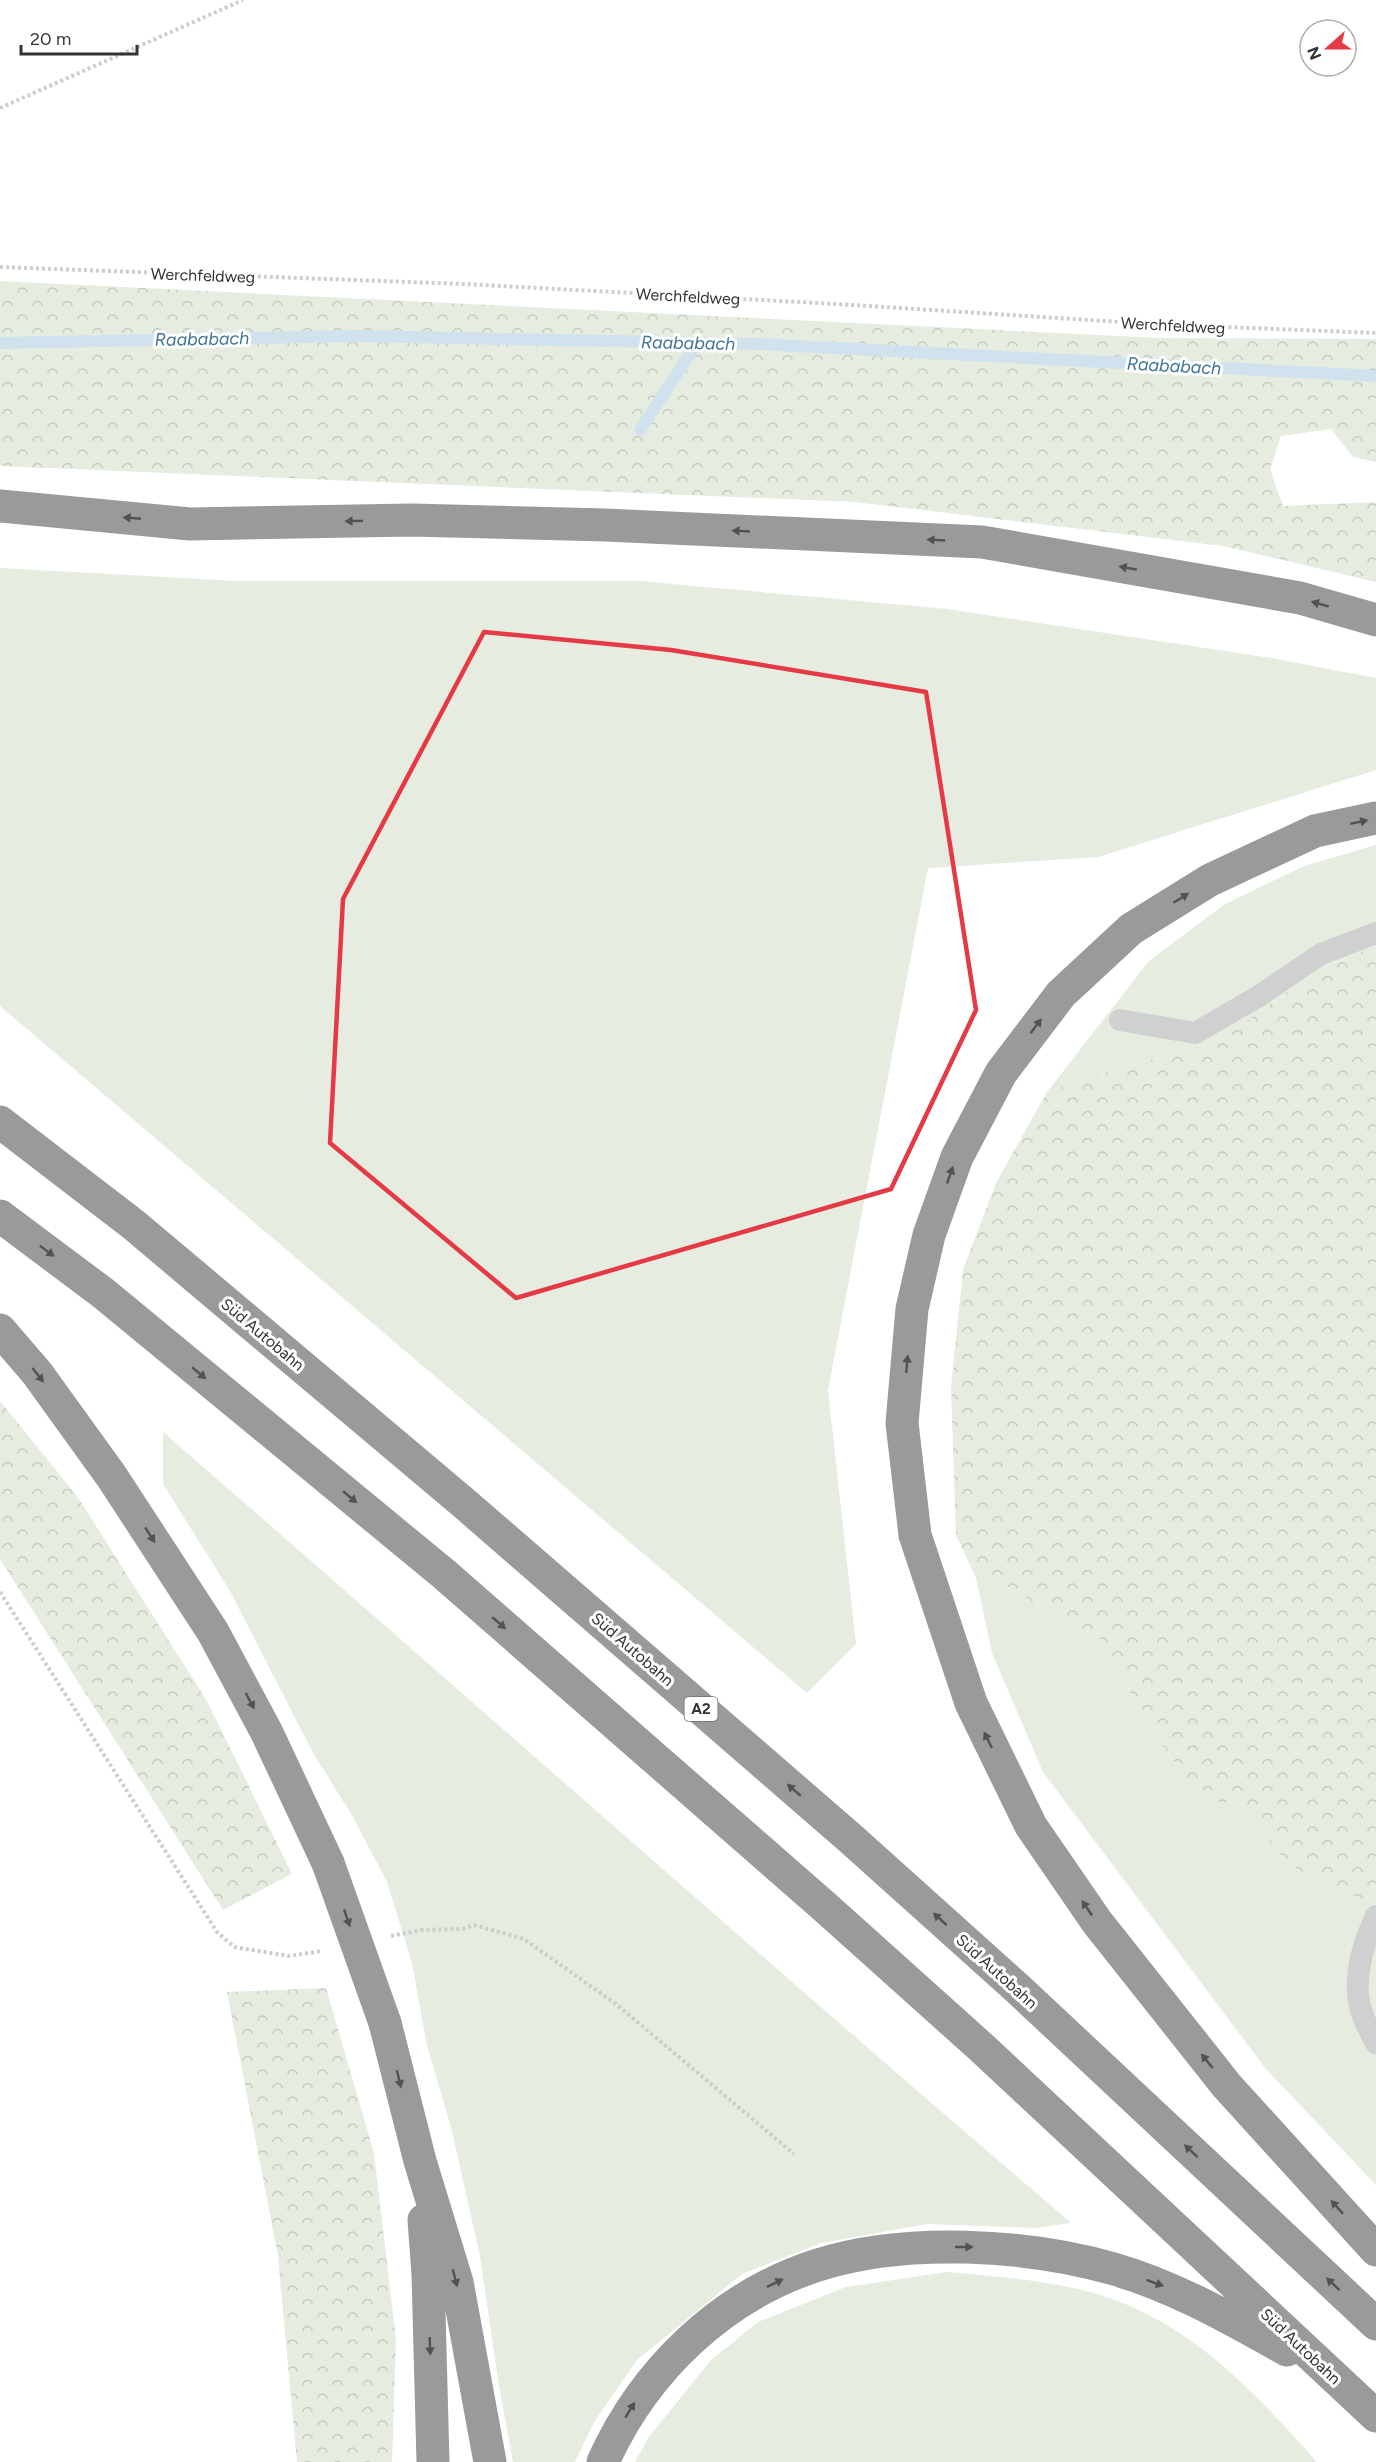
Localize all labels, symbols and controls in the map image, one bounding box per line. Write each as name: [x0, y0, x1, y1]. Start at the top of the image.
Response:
scale bar: [21, 18, 136, 56]
north arrow: [1298, 18, 1358, 78]
text: 20 m: [30, 28, 71, 50]
text: N: [1303, 44, 1326, 62]
street label: Werchfeldweg: [150, 264, 255, 287]
street label: Werchfeldweg: [635, 284, 741, 309]
street label: Werchfeldweg: [1120, 313, 1226, 338]
water label: Raababach: [155, 327, 249, 351]
water label: Raababach: [641, 331, 735, 355]
water label: Raababach: [1126, 353, 1222, 379]
one-way arrow: [122, 513, 141, 523]
one-way arrow: [344, 516, 363, 526]
one-way arrow: [731, 527, 750, 536]
one-way arrow: [926, 535, 945, 544]
one-way arrow: [1119, 563, 1138, 572]
one-way arrow: [1311, 599, 1329, 608]
one-way arrow: [1349, 817, 1368, 826]
one-way arrow: [1172, 893, 1189, 904]
one-way arrow: [1030, 1019, 1042, 1034]
one-way arrow: [946, 1166, 956, 1184]
one-way arrow: [39, 1245, 54, 1257]
street label: Süd Autobahn: [217, 1294, 308, 1375]
one-way arrow: [902, 1355, 912, 1374]
one-way arrow: [32, 1366, 44, 1382]
one-way arrow: [191, 1366, 207, 1379]
one-way arrow: [342, 1490, 357, 1503]
one-way arrow: [144, 1526, 155, 1543]
street label: Süd Autobahn: [588, 1609, 678, 1690]
one-way arrow: [491, 1616, 507, 1629]
one-way arrow: [245, 1693, 255, 1710]
road number: A2: [684, 1697, 718, 1721]
one-way arrow: [984, 1731, 993, 1748]
one-way arrow: [787, 1784, 802, 1797]
one-way arrow: [1081, 1900, 1093, 1916]
one-way arrow: [343, 1909, 353, 1927]
one-way arrow: [933, 1913, 948, 1926]
street label: Süd Autobahn: [952, 1930, 1041, 2013]
one-way arrow: [1201, 2053, 1214, 2069]
one-way arrow: [395, 2070, 404, 2088]
one-way arrow: [1184, 2145, 1199, 2158]
one-way arrow: [1330, 2199, 1344, 2214]
one-way arrow: [955, 2242, 974, 2252]
one-way arrow: [451, 2269, 460, 2287]
one-way arrow: [1146, 2278, 1164, 2288]
one-way arrow: [1327, 2278, 1341, 2292]
one-way arrow: [766, 2279, 783, 2288]
street label: Süd Autobahn: [1257, 2304, 1345, 2388]
one-way arrow: [426, 2336, 435, 2355]
one-way arrow: [625, 2402, 636, 2418]

